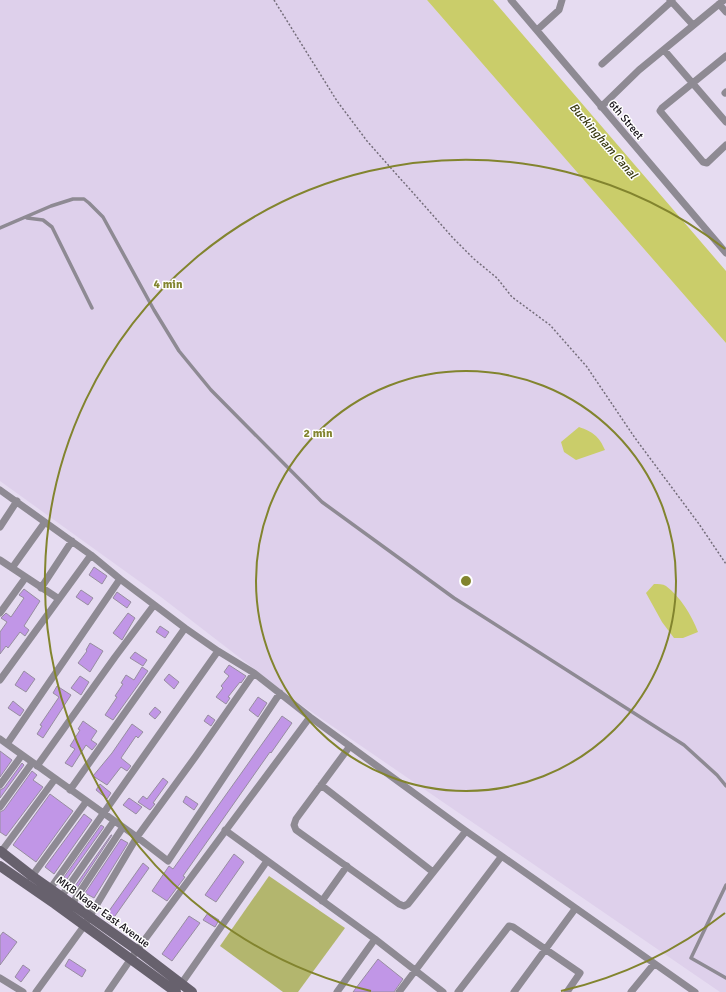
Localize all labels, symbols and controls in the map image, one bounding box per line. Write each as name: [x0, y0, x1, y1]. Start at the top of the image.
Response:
street label: 6th Street: [606, 98, 646, 142]
water label: Buckingham Canal: [566, 100, 641, 183]
text: 4 min: [154, 277, 183, 292]
text: 2 min: [304, 426, 333, 441]
centre of rings: [459, 574, 473, 588]
street label: MKB Nagar East Avenue: [54, 874, 152, 950]

